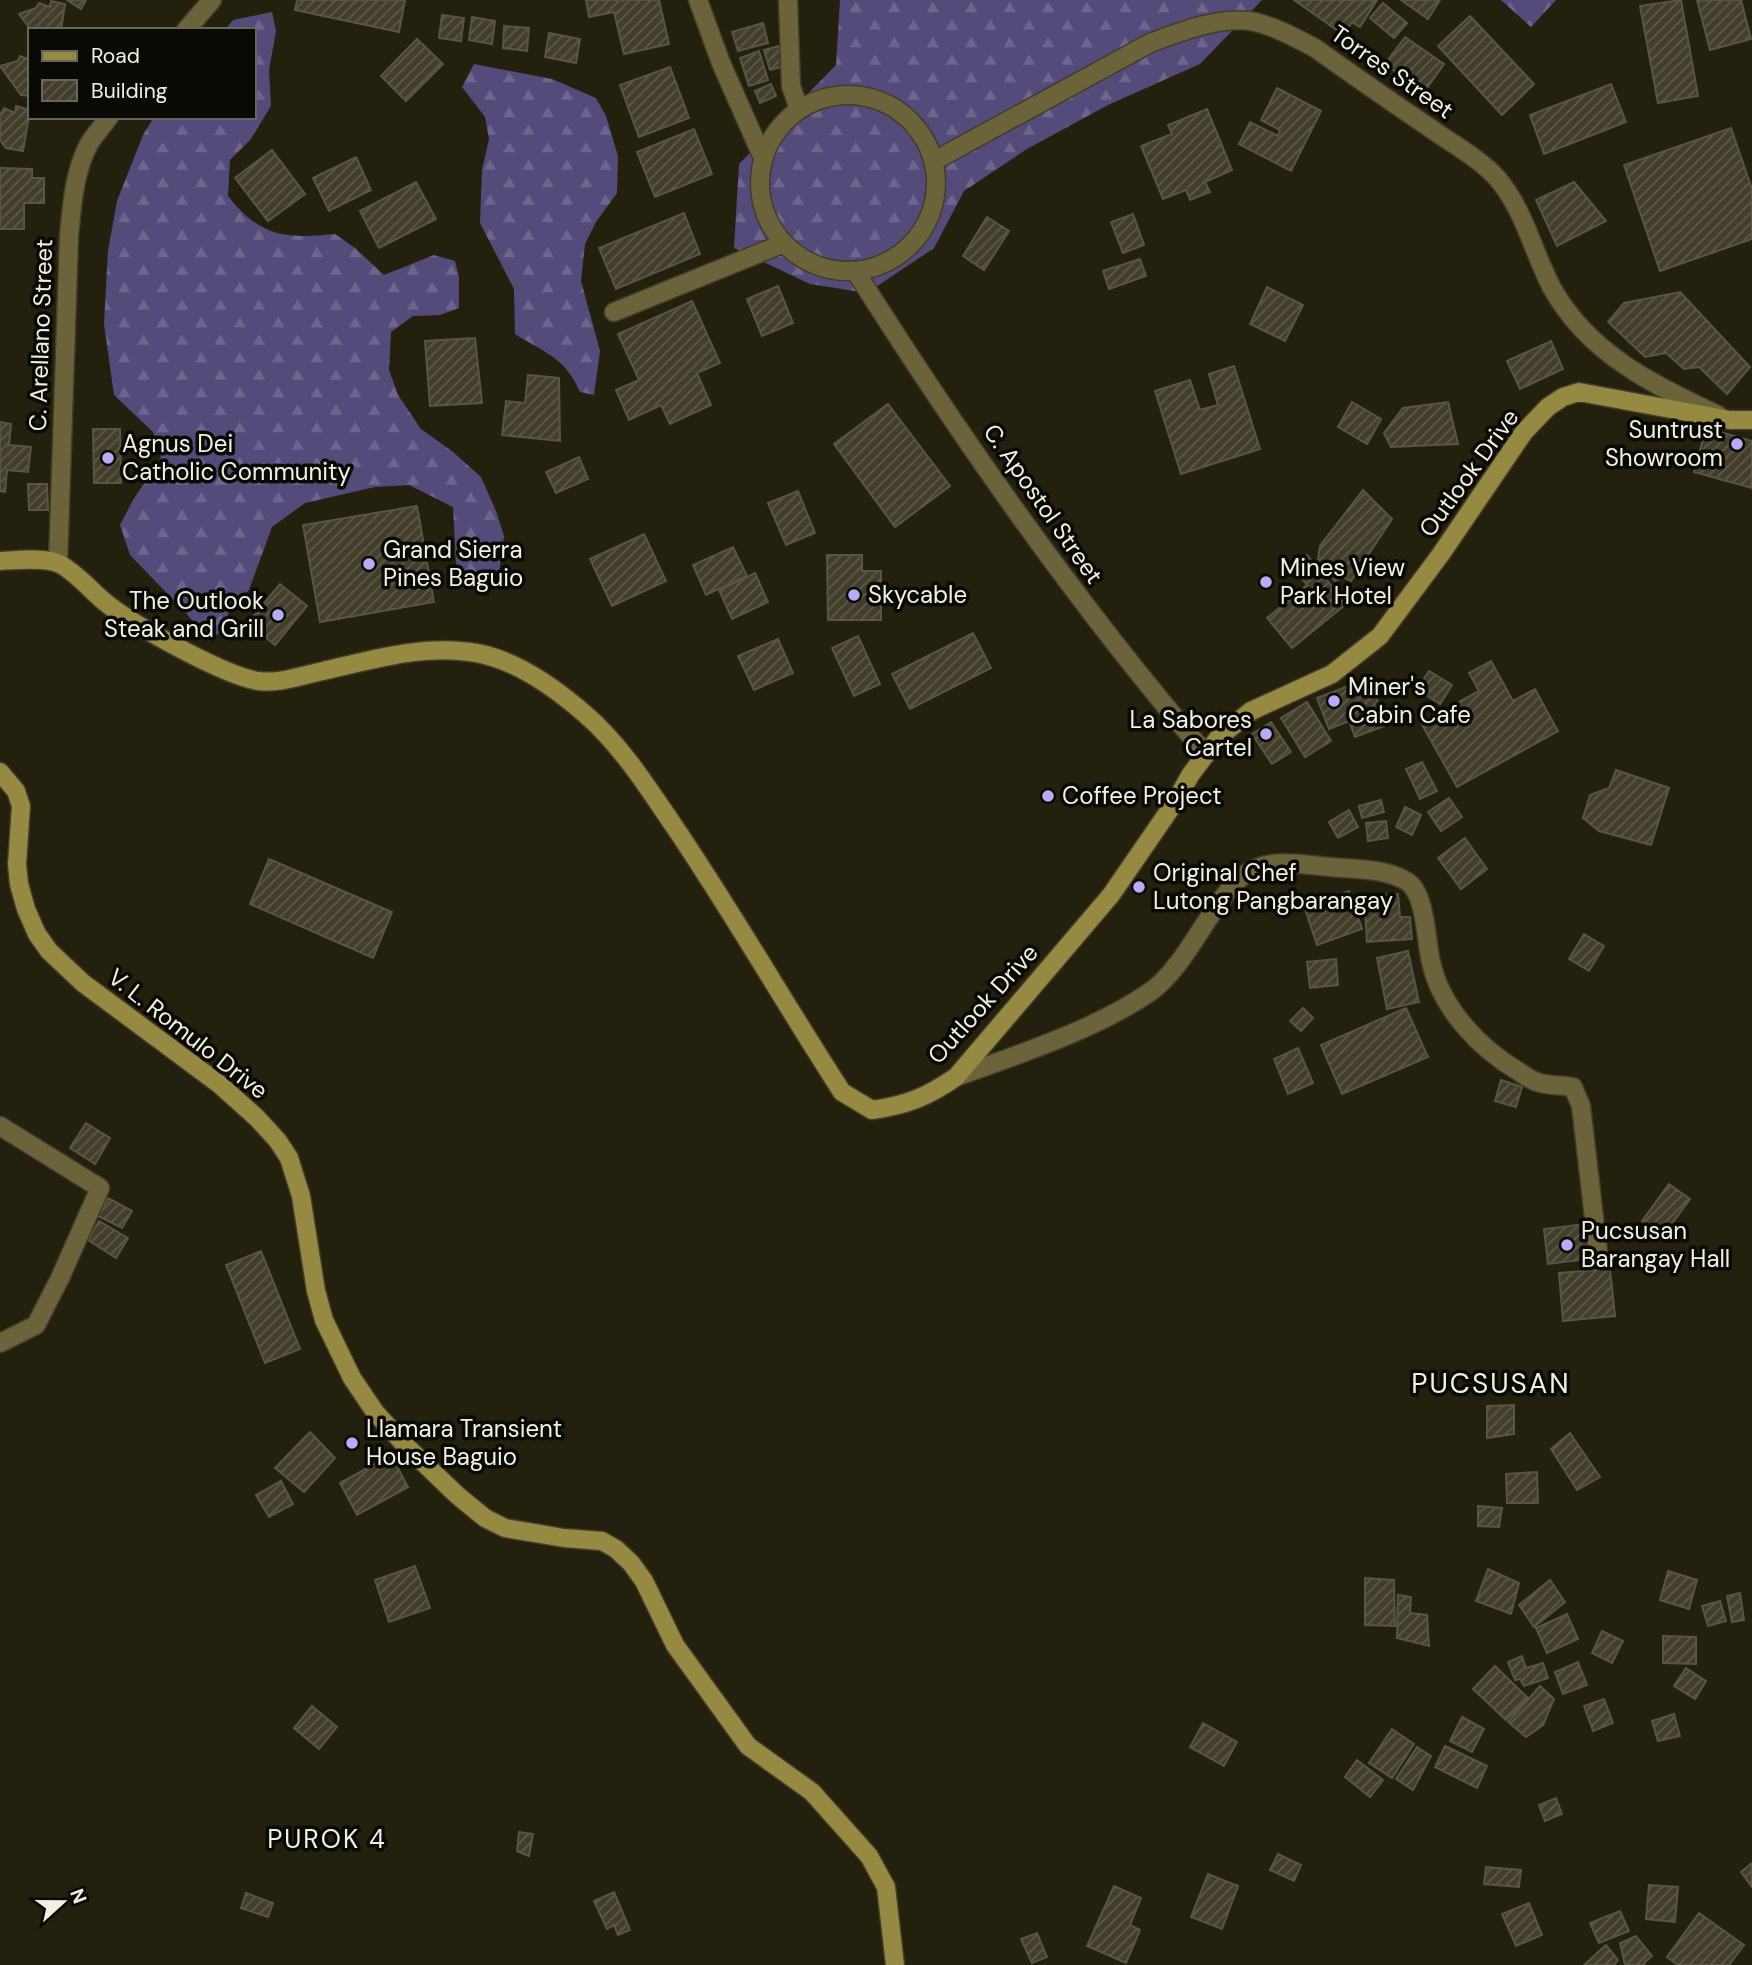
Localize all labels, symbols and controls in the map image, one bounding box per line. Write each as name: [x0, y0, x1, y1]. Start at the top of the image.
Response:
street label: Torres Street: [1325, 18, 1460, 125]
legend: [28, 28, 256, 119]
text: Road: [91, 42, 140, 70]
text: Building: [91, 77, 168, 105]
street label: C. Arellano Street: [22, 238, 59, 432]
street label: Outlook Drive: [1412, 403, 1525, 543]
place label: Suntrust Showroom: [1605, 414, 1723, 473]
street label: C. Apostol Street: [977, 418, 1110, 590]
place label: Agnus Dei Catholic Community: [122, 428, 351, 487]
marker: Suntrust Showroom: [1729, 436, 1745, 452]
marker: Agnus Dei Catholic Community: [100, 450, 116, 466]
place label: Grand Sierra Pines Baguio: [383, 534, 523, 593]
place label: Mines View Park Hotel: [1280, 552, 1405, 611]
marker: Grand Sierra Pines Baguio: [361, 556, 377, 572]
marker: Mines View Park Hotel: [1258, 574, 1274, 590]
place label: Skycable: [868, 579, 967, 610]
place label: The Outlook Steak and Grill: [104, 585, 264, 644]
marker: Skycable: [846, 587, 862, 603]
marker: The Outlook Steak and Grill: [270, 607, 286, 623]
place label: Miner's Cabin Cafe: [1348, 671, 1471, 730]
marker: Miner's Cabin Cafe: [1326, 693, 1342, 709]
place label: La Sabores Cartel: [1130, 704, 1252, 763]
marker: La Sabores Cartel: [1258, 726, 1274, 742]
place label: Coffee Project: [1062, 780, 1222, 811]
marker: Coffee Project: [1040, 788, 1056, 804]
place label: Original Chef Lutong Pangbarangay: [1153, 857, 1393, 916]
marker: Original Chef Lutong Pangbarangay: [1131, 879, 1147, 895]
street label: Outlook Drive: [921, 937, 1045, 1070]
street label: V. L. Romulo Drive: [102, 961, 275, 1106]
place label: Pucsusan Barangay Hall: [1581, 1215, 1730, 1274]
marker: Pucsusan Barangay Hall: [1559, 1237, 1575, 1253]
district label: PUCSUSAN: [1411, 1365, 1571, 1402]
place label: Llamara Transient House Baguio: [366, 1413, 562, 1472]
marker: Llamara Transient House Baguio: [344, 1435, 360, 1451]
district label: PUROK 4: [267, 1822, 387, 1856]
north arrow: [28, 1867, 98, 1937]
text: N: [64, 1885, 93, 1907]

